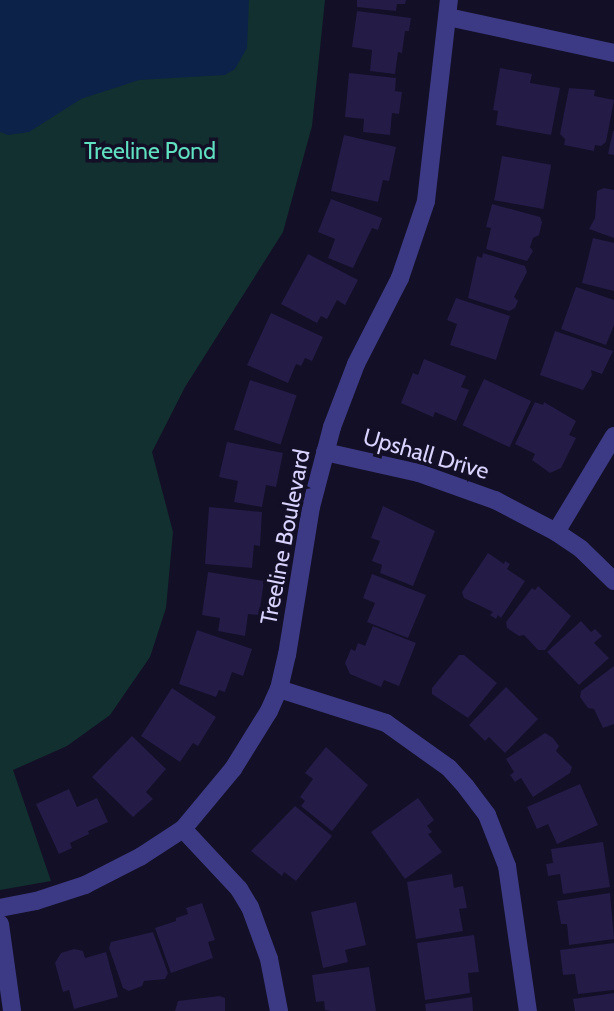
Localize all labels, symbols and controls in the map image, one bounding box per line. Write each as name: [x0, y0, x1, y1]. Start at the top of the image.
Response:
park label: Treeline Pond: [84, 137, 216, 165]
street label: Upshall Drive: [360, 423, 492, 485]
street label: Treeline Boulevard: [254, 447, 316, 627]

